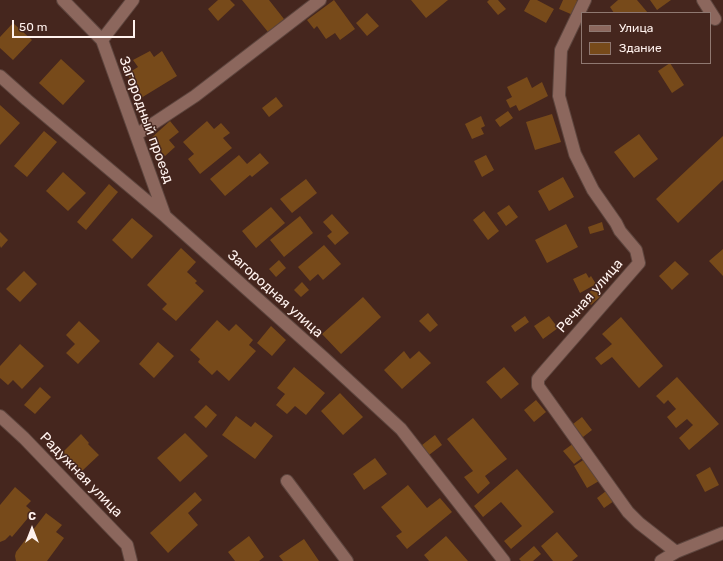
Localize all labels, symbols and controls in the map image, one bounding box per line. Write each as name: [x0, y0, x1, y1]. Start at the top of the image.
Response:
scale bar: [14, 12, 137, 38]
legend: [581, 12, 711, 64]
text: 50 m: [19, 20, 47, 34]
text: Улица: [619, 21, 653, 35]
text: Здание: [619, 41, 662, 55]
street label: Загородный проезд: [115, 54, 177, 186]
street label: Загородная улица: [224, 247, 326, 341]
street label: Речная улица: [553, 256, 627, 336]
street label: Радужная улица: [36, 429, 126, 521]
north arrow: [12, 509, 52, 549]
text: С: [28, 510, 36, 523]

